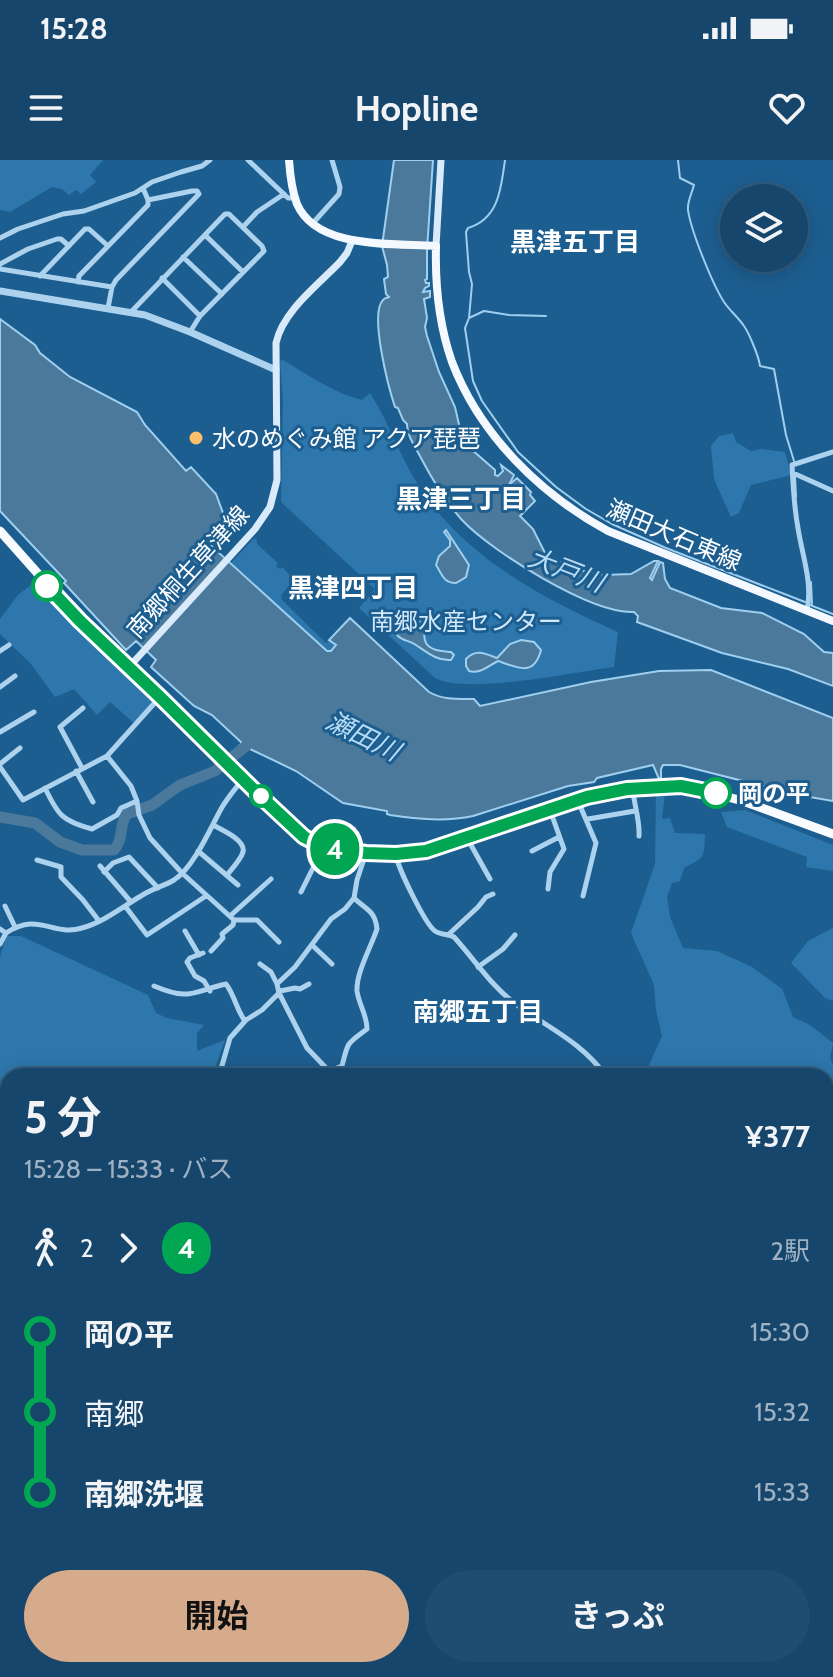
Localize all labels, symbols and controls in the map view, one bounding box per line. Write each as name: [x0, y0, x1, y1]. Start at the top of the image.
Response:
text: 15:28: [40, 10, 108, 47]
icon: menu: [24, 86, 68, 130]
text: Hopline: [355, 86, 478, 130]
icon: heart: [765, 86, 809, 130]
map controls: [720, 184, 808, 272]
button: layers: [720, 184, 808, 272]
district label: 黒津五丁目: [510, 226, 640, 258]
place label: 水のめぐみ館 アクア琵琶: [212, 424, 481, 453]
marker: 水のめぐみ館 アクア琵琶: [187, 429, 205, 447]
district label: 黒津三丁目: [396, 483, 526, 515]
street label: 瀬田大石東線: [602, 494, 746, 576]
street label: 南郷桐生草津線: [121, 500, 255, 644]
water label: 大戸川: [524, 541, 611, 600]
unlabelled marker: [32, 571, 62, 601]
district label: 黒津四丁目: [288, 572, 418, 604]
park label: 南郷水産センター: [370, 607, 562, 636]
water label: 瀬田川: [321, 705, 408, 769]
marker: 岡の平: [701, 778, 731, 808]
place label: 岡の平: [738, 779, 810, 808]
unlabelled marker: [250, 785, 272, 807]
line badge: 4: [309, 823, 361, 875]
text: 4: [326, 832, 344, 866]
district label: 南郷五丁目: [413, 996, 543, 1028]
text: 5 分: [24, 1091, 102, 1144]
text: ¥377: [745, 1118, 810, 1155]
text: 15:28 – 15:33 · バス: [24, 1153, 233, 1185]
icon: walk: [24, 1226, 68, 1270]
icon: forward: [106, 1226, 150, 1270]
text: 4: [178, 1231, 195, 1265]
text: 2: [80, 1232, 94, 1264]
text: 2駅: [770, 1235, 810, 1267]
text: 岡の平: [84, 1316, 174, 1353]
text: 15:30: [750, 1316, 810, 1348]
text: 南郷: [84, 1396, 144, 1433]
text: 15:32: [754, 1396, 810, 1428]
text: 南郷洗堰: [84, 1476, 204, 1513]
text: 15:33: [754, 1476, 810, 1508]
button: 開始: [24, 1570, 409, 1662]
button: きっぷ: [425, 1570, 810, 1662]

